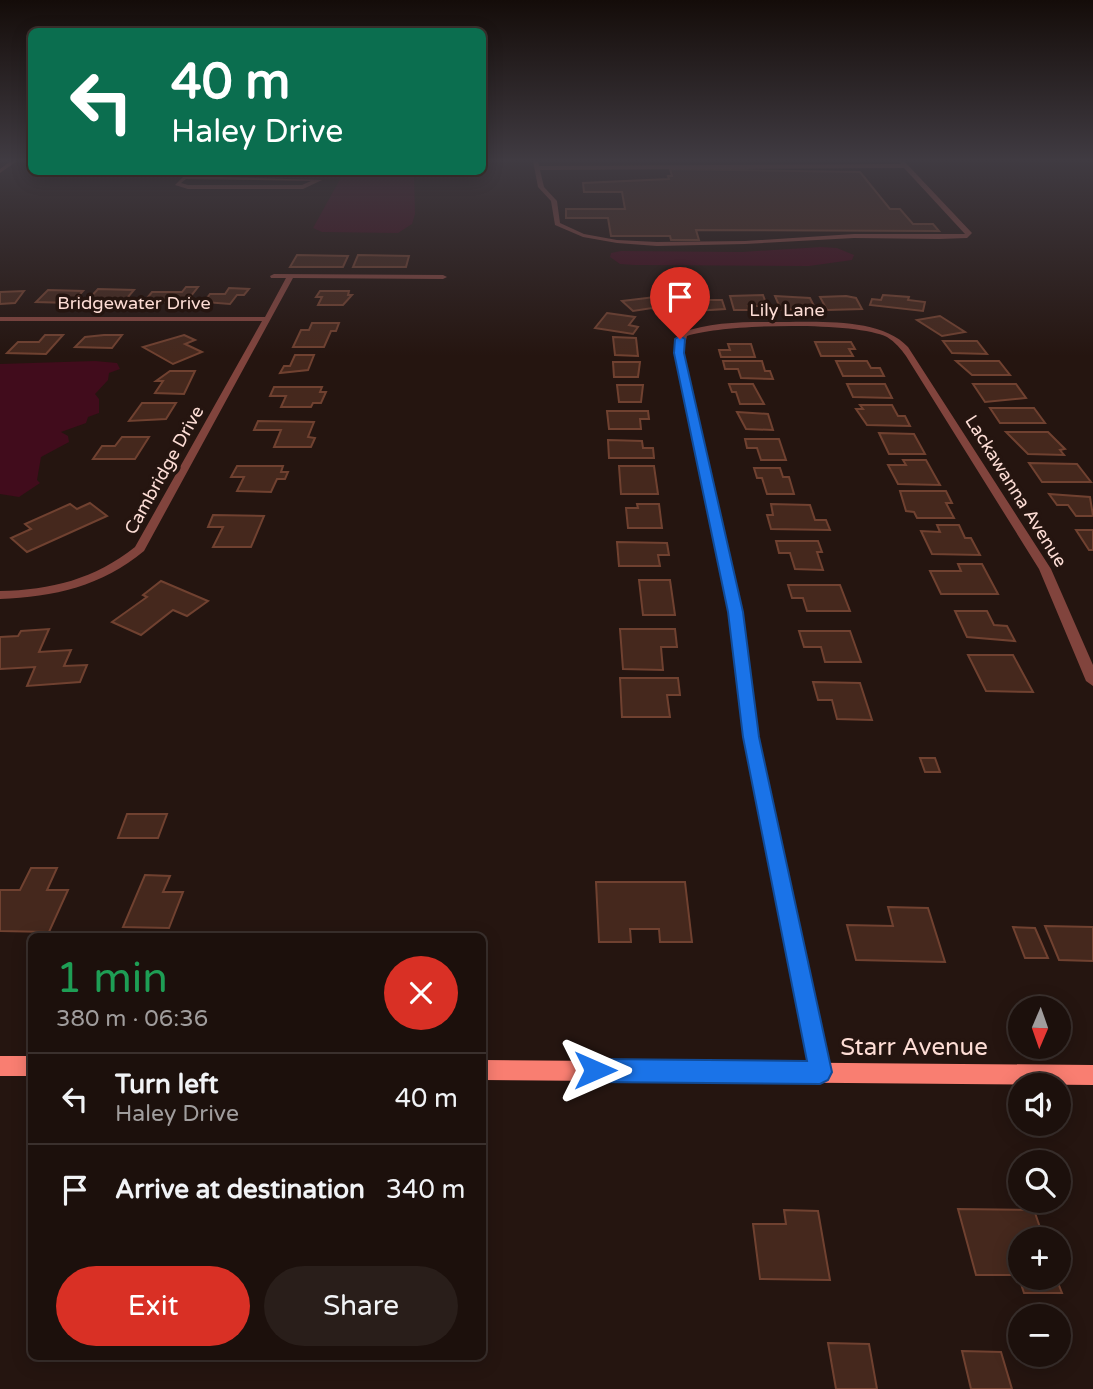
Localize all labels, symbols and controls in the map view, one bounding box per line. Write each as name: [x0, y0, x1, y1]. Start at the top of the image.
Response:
text: 40 m: [171, 53, 290, 112]
icon: left: [56, 56, 147, 147]
text: Haley Drive: [171, 113, 343, 151]
pin: [650, 267, 710, 339]
icon: arrive: [661, 278, 699, 316]
street label: Bridgewater Drive: [57, 292, 211, 314]
street label: Lily Lane: [749, 299, 825, 321]
street label: Cambridge Drive: [120, 402, 208, 538]
street label: Lackawanna Avenue: [960, 411, 1072, 571]
text: 1 min: [56, 953, 168, 1004]
button: close: [384, 956, 458, 1030]
north arrow: [1008, 996, 1071, 1059]
map controls: [1008, 996, 1071, 1367]
text: 380 m · 06:36: [56, 1005, 208, 1033]
position arrow: [558, 1033, 632, 1107]
street label: Starr Avenue: [840, 1033, 988, 1062]
text: Turn left: [115, 1069, 218, 1100]
button: sound: [1008, 1073, 1071, 1136]
icon: left: [56, 1080, 94, 1118]
text: 40 m: [395, 1083, 458, 1114]
text: Haley Drive: [115, 1100, 239, 1128]
button: search: [1008, 1150, 1071, 1213]
icon: arrive: [56, 1171, 94, 1209]
text: Arrive at destination: [115, 1174, 365, 1205]
text: 340 m: [386, 1174, 465, 1205]
button: +: [1008, 1227, 1071, 1290]
button: Exit: [56, 1266, 250, 1346]
button: Share: [264, 1266, 458, 1346]
button: −: [1008, 1304, 1071, 1367]

